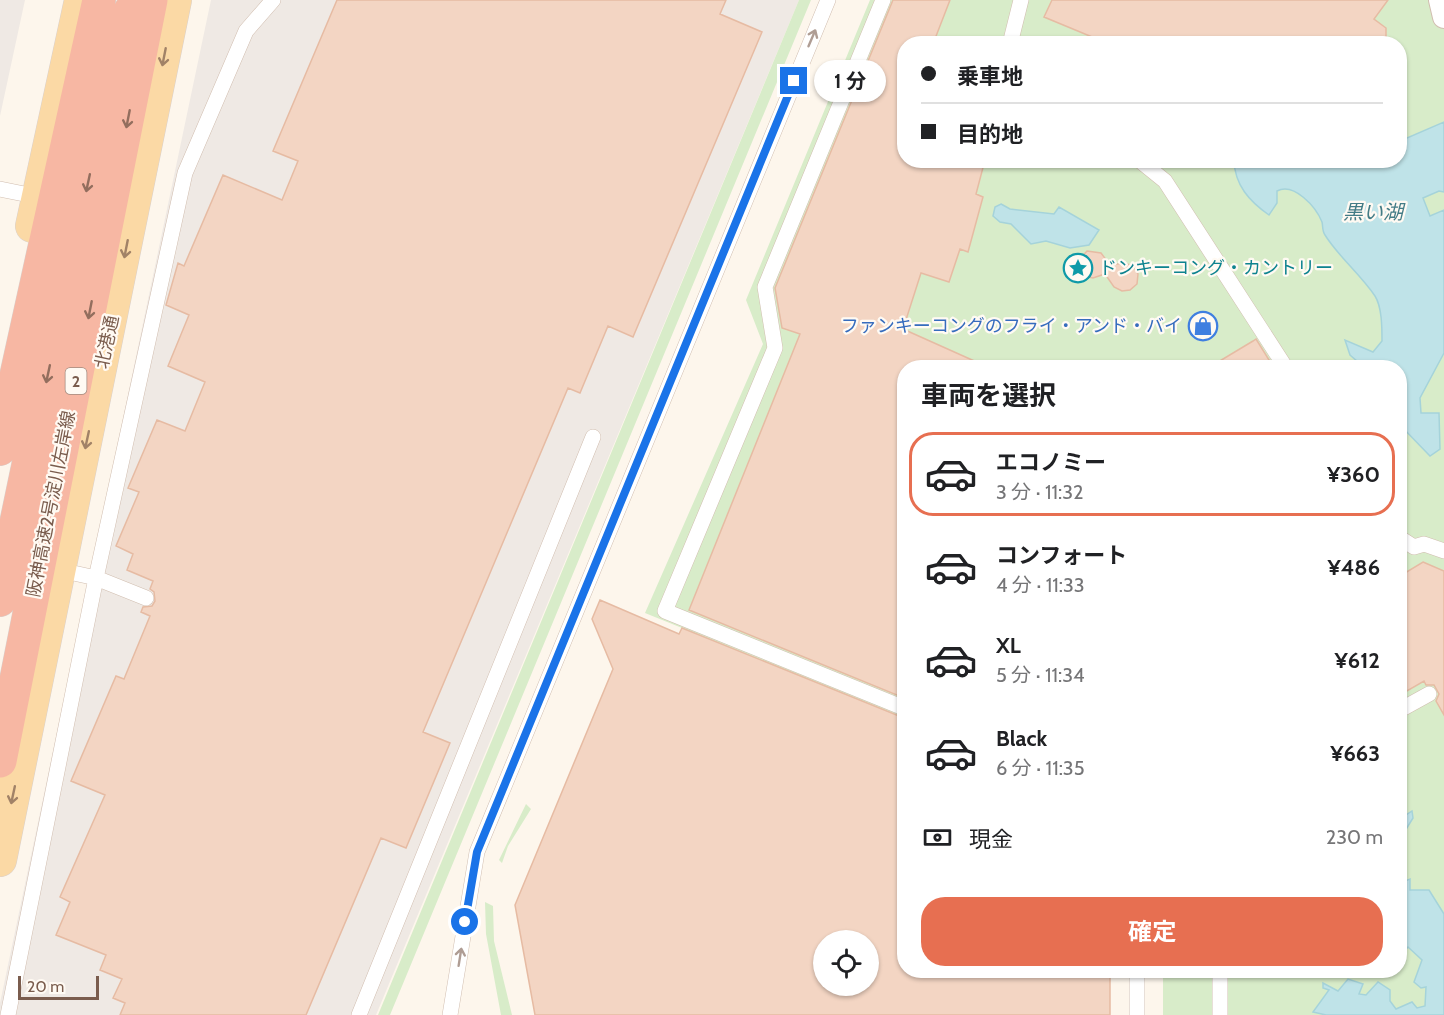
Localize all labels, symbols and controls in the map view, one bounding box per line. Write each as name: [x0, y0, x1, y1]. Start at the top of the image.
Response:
one-way arrow: [807, 29, 818, 47]
one-way arrow: [158, 47, 169, 67]
callout: 1 分: [815, 60, 887, 102]
text: 乗車地: [957, 63, 1023, 90]
route end: [780, 67, 807, 94]
text: 1 分: [834, 69, 866, 93]
one-way arrow: [122, 109, 133, 128]
text: 目的地: [957, 121, 1023, 148]
one-way arrow: [81, 173, 93, 192]
water label: 黒い湖: [1343, 200, 1406, 224]
one-way arrow: [120, 238, 131, 258]
place icon: ドンキーコング・カントリー: [1062, 252, 1094, 284]
place label: ドンキーコング・カントリー: [1099, 257, 1333, 279]
one-way arrow: [84, 300, 95, 320]
shop icon: ファンキーコングのフライ・アンド・バイ: [1187, 310, 1219, 342]
street label: 北港通: [91, 313, 123, 371]
place label: ファンキーコングのフライ・アンド・バイ: [841, 315, 1182, 337]
one-way arrow: [41, 364, 53, 383]
road number: 2: [66, 368, 86, 394]
text: 車両を選択: [921, 379, 1056, 412]
street label: 阪神高速2号淀川左岸線: [22, 409, 80, 599]
one-way arrow: [81, 429, 92, 449]
icon: car: [924, 447, 978, 501]
text: エコノミー: [996, 449, 1106, 476]
text: ¥360: [1327, 461, 1380, 488]
text: 3 分 · 11:32: [996, 480, 1084, 504]
icon: car: [924, 540, 978, 594]
text: コンフォート: [996, 542, 1127, 569]
text: ¥486: [1327, 554, 1380, 581]
text: 4 分 · 11:33: [996, 573, 1085, 597]
text: XL: [996, 632, 1021, 659]
icon: car: [924, 633, 978, 687]
text: ¥612: [1335, 647, 1380, 674]
text: 5 分 · 11:34: [996, 663, 1085, 687]
text: Black: [996, 725, 1047, 752]
icon: car: [924, 726, 978, 780]
text: ¥663: [1330, 740, 1380, 767]
text: 6 分 · 11:35: [996, 756, 1084, 780]
one-way arrow: [7, 785, 19, 804]
icon: cash: [921, 821, 954, 854]
text: 230 m: [1326, 825, 1383, 849]
text: 現金: [969, 826, 1013, 853]
button: 確定: [921, 897, 1383, 966]
route start: [451, 908, 478, 935]
map controls: [813, 930, 879, 996]
button: locate: [813, 930, 879, 996]
one-way arrow: [454, 948, 465, 968]
scale bar: [18, 973, 99, 1000]
text: 20 m: [27, 977, 64, 996]

